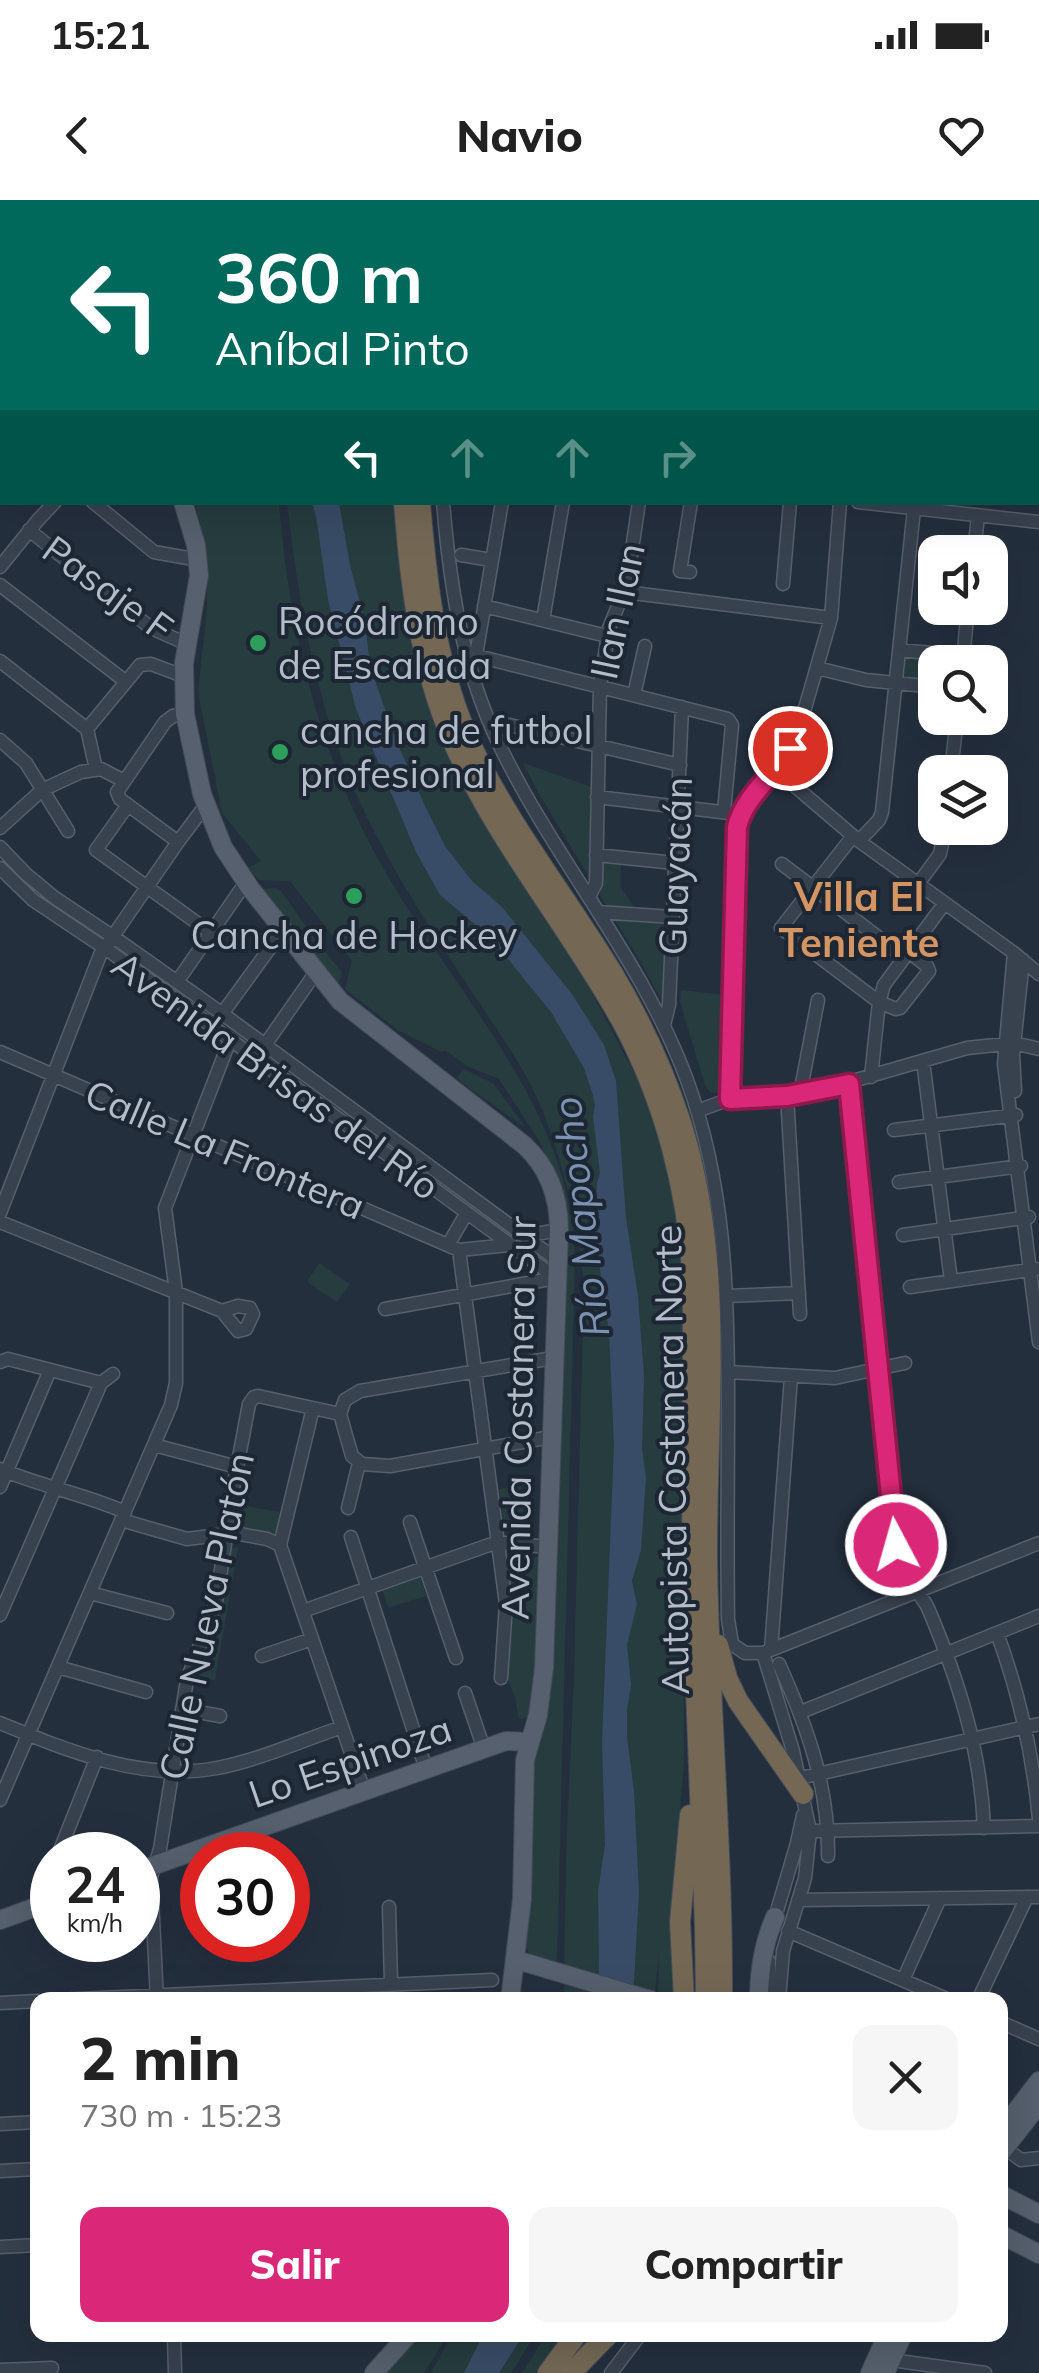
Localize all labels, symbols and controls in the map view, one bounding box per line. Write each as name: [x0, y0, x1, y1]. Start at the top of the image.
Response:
text: 15:21: [50, 11, 151, 59]
text: Navio: [456, 107, 583, 163]
icon: back: [50, 108, 105, 163]
icon: heart: [934, 108, 989, 163]
text: 360 m: [215, 233, 423, 321]
icon: left: [50, 240, 180, 370]
text: Aníbal Pinto: [215, 320, 470, 376]
icon: left: [335, 430, 390, 485]
icon: ahead: [440, 430, 495, 485]
icon: ahead: [545, 430, 600, 485]
icon: right: [650, 430, 705, 485]
street label: Pasaje F: [34, 525, 182, 651]
map controls: [918, 535, 1008, 845]
button: sound: [918, 535, 1008, 625]
street label: Ilan Ilan: [579, 539, 655, 683]
place label: Rocódromo de Escalada: [278, 597, 491, 689]
marker: Rocódromo de Escalada: [247, 632, 269, 654]
button: search: [918, 645, 1008, 735]
place label: cancha de futbol profesional: [300, 706, 593, 798]
pin: [748, 706, 833, 791]
icon: arrive: [763, 721, 818, 776]
marker: cancha de futbol profesional: [269, 741, 291, 763]
button: layers: [918, 755, 1008, 845]
street label: Guayacán: [648, 776, 702, 956]
district label: Villa El Teniente: [778, 871, 940, 967]
marker: Cancha de Hockey: [343, 885, 365, 907]
place label: Cancha de Hockey: [191, 911, 517, 959]
street label: Avenida Brisas del Río: [103, 940, 449, 1210]
street label: Calle La Frontera: [78, 1068, 372, 1230]
water label: Río Mapocho: [540, 1094, 620, 1340]
street label: Avenida Costanera Sur: [490, 1215, 546, 1620]
street label: Autopista Costanera Norte: [643, 1224, 699, 1696]
street label: Calle Nueva Platón: [148, 1448, 264, 1784]
position arrow: [844, 1493, 948, 1597]
street label: Lo Espinoza: [242, 1704, 458, 1818]
speed limit sign: 30: [180, 1832, 310, 1962]
text: 24: [65, 1853, 125, 1916]
text: km/h: [67, 1907, 123, 1938]
text: 2 min: [80, 2020, 241, 2095]
button: close: [853, 2025, 958, 2130]
text: 730 m · 15:23: [80, 2095, 282, 2135]
button: Salir: [80, 2207, 509, 2322]
button: Compartir: [529, 2207, 958, 2322]

